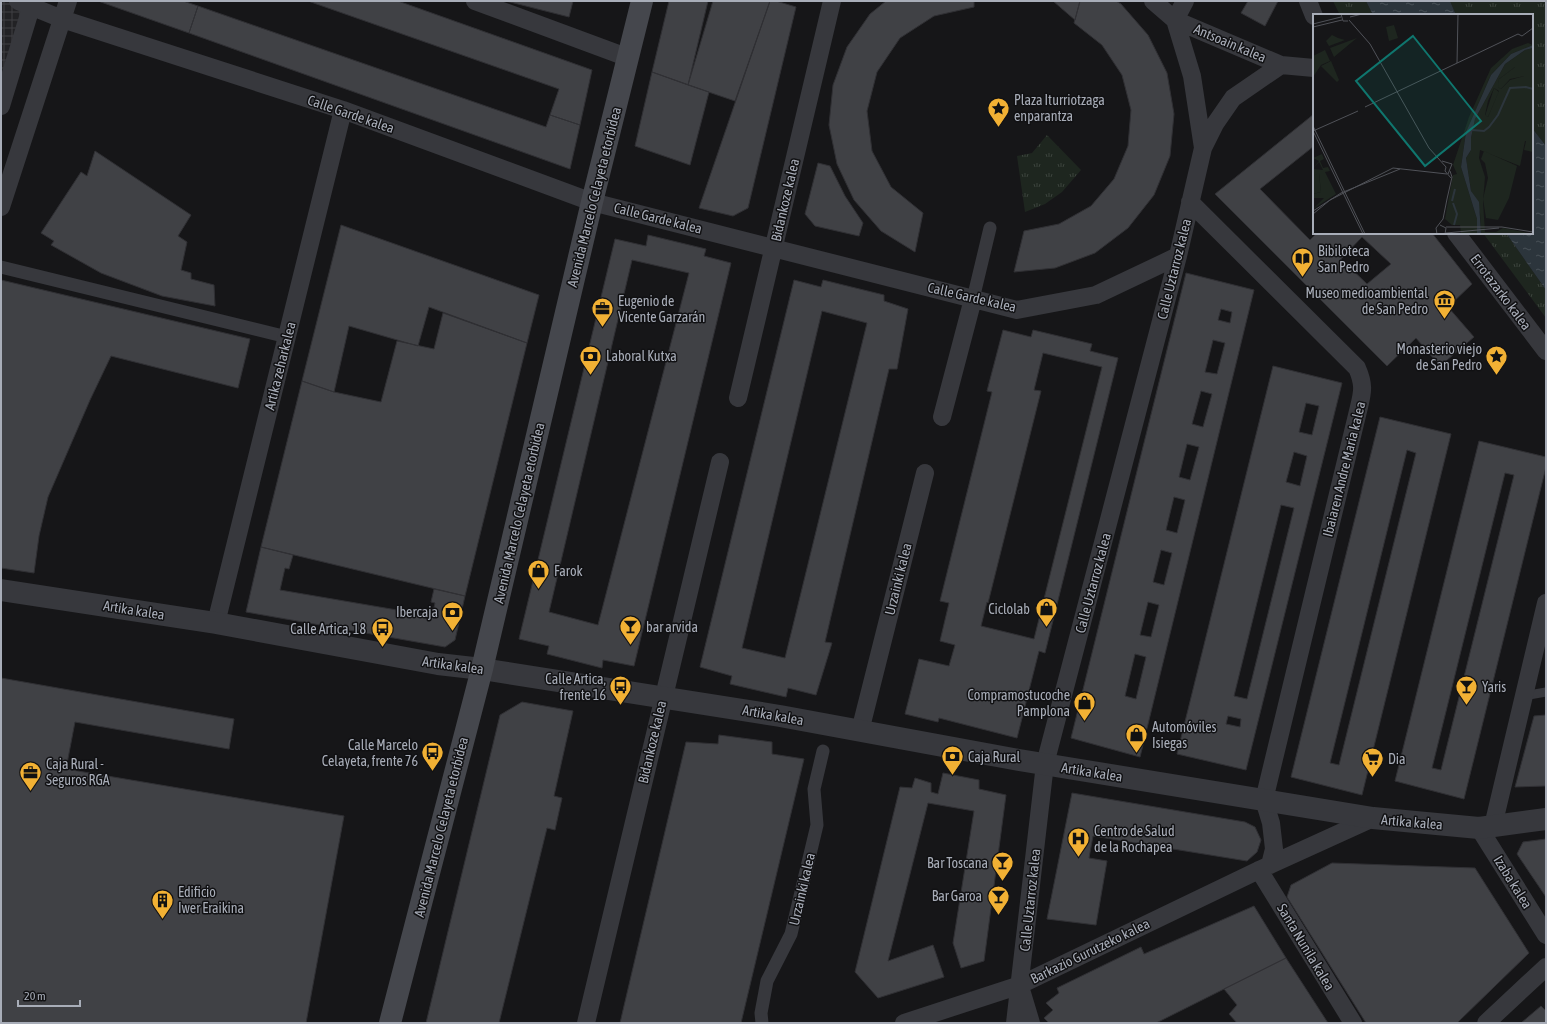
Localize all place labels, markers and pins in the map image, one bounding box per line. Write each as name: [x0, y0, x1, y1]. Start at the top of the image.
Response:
place label: Plaza Iturriotzaga enparantza: [1014, 92, 1105, 124]
place icon: Plaza Iturriotzaga enparantza: [986, 95, 1012, 128]
place label: Bibiloteca San Pedro: [1318, 243, 1370, 275]
library icon: Bibiloteca San Pedro: [1290, 246, 1316, 279]
place label: Museo medioambiental de San Pedro: [1305, 285, 1428, 317]
museum icon: Museo medioambiental de San Pedro: [1431, 288, 1457, 321]
place label: Eugenio de Vicente Garzarán: [618, 293, 705, 325]
office icon: Eugenio de Vicente Garzarán: [589, 296, 615, 329]
place label: Monasterio viejo de San Pedro: [1397, 341, 1482, 373]
bank icon: Laboral Kutxa: [578, 343, 604, 376]
place icon: Monasterio viejo de San Pedro: [1484, 344, 1510, 377]
place label: Laboral Kutxa: [606, 348, 677, 364]
shop icon: Farok: [526, 558, 552, 591]
place label: Farok: [554, 563, 583, 579]
shop icon: Ciclolab: [1033, 596, 1059, 629]
bank icon: Ibercaja: [440, 599, 466, 632]
place label: Ciclolab: [988, 601, 1030, 617]
place label: Ibercaja: [396, 604, 438, 620]
bar icon: bar arvida: [617, 614, 643, 647]
bus stop icon: Calle Artica, 18: [369, 616, 395, 649]
place label: bar arvida: [646, 619, 698, 635]
place label: Calle Artica, 18: [290, 621, 366, 637]
place label: Calle Artica, frente 16: [545, 671, 606, 703]
bus stop icon: Calle Artica, frente 16: [608, 674, 634, 707]
bar icon: Yaris: [1454, 674, 1480, 707]
place label: Yaris: [1482, 679, 1506, 695]
place label: Compramostucoche Pamplona: [968, 687, 1070, 719]
shop icon: Compramostucoche Pamplona: [1072, 690, 1098, 723]
place label: Automóviles Isiegas: [1152, 719, 1217, 751]
shop icon: Automóviles Isiegas: [1123, 722, 1149, 755]
place label: Calle Marcelo Celayeta, frente 76: [322, 737, 418, 769]
bus stop icon: Calle Marcelo Celayeta, frente 76: [420, 740, 446, 773]
bank icon: Caja Rural: [940, 744, 966, 777]
supermarket icon: Dia: [1359, 746, 1385, 779]
place label: Caja Rural: [968, 749, 1021, 765]
place label: Dia: [1388, 751, 1406, 767]
place label: Caja Rural - Seguros RGA: [46, 756, 110, 788]
office icon: Caja Rural - Seguros RGA: [18, 759, 44, 792]
place label: Centro de Salud de la Rochapea: [1094, 823, 1175, 855]
hospital icon: Centro de Salud de la Rochapea: [1065, 826, 1091, 859]
bar icon: Bar Toscana: [990, 850, 1016, 883]
place label: Bar Toscana: [927, 855, 988, 871]
bar icon: Bar Garoa: [985, 883, 1011, 916]
place label: Edificio Iwer Eraikina: [178, 884, 244, 916]
building icon: Edificio Iwer Eraikina: [150, 887, 176, 920]
place label: Bar Garoa: [932, 888, 982, 904]

